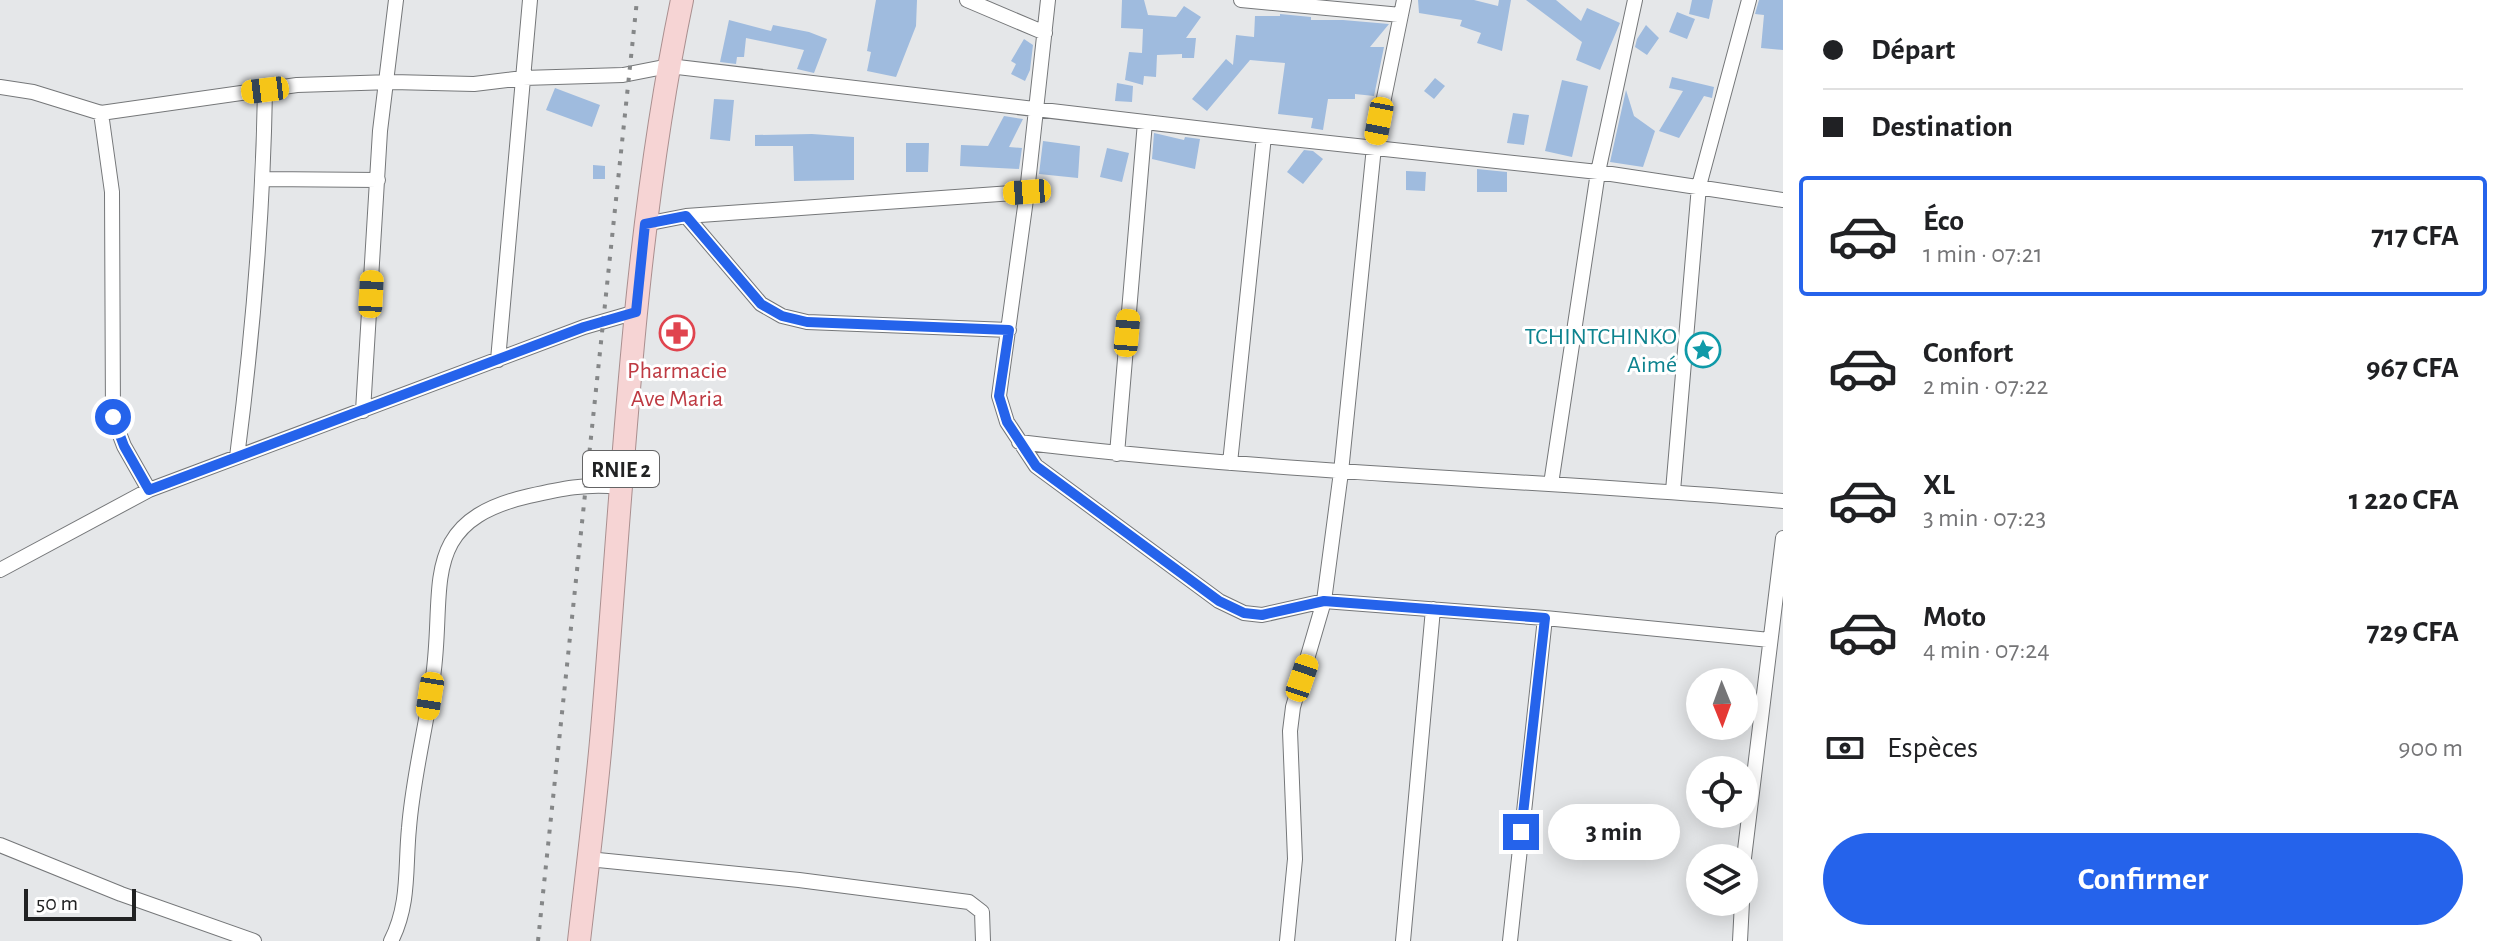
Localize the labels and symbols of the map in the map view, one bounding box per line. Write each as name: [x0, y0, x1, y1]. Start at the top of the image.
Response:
car: [240, 75, 290, 105]
car: [1363, 95, 1395, 147]
car: [1002, 178, 1052, 206]
car: [358, 269, 384, 319]
car: [1113, 308, 1141, 358]
pharmacy icon: Pharmacie Ave Maria: [658, 314, 696, 352]
place label: TCHINTCHINKO Aimé: [1524, 325, 1677, 377]
place icon: TCHINTCHINKO Aimé: [1684, 331, 1722, 369]
place label: Pharmacie Ave Maria: [627, 359, 727, 411]
route start: [95, 399, 131, 435]
road number: RNIE 2: [583, 451, 659, 487]
car: [1283, 651, 1321, 705]
north arrow: [1686, 668, 1758, 740]
car: [414, 670, 446, 722]
callout: 3 min: [1549, 804, 1681, 860]
route end: [1503, 814, 1539, 850]
scale bar: [24, 885, 136, 921]

